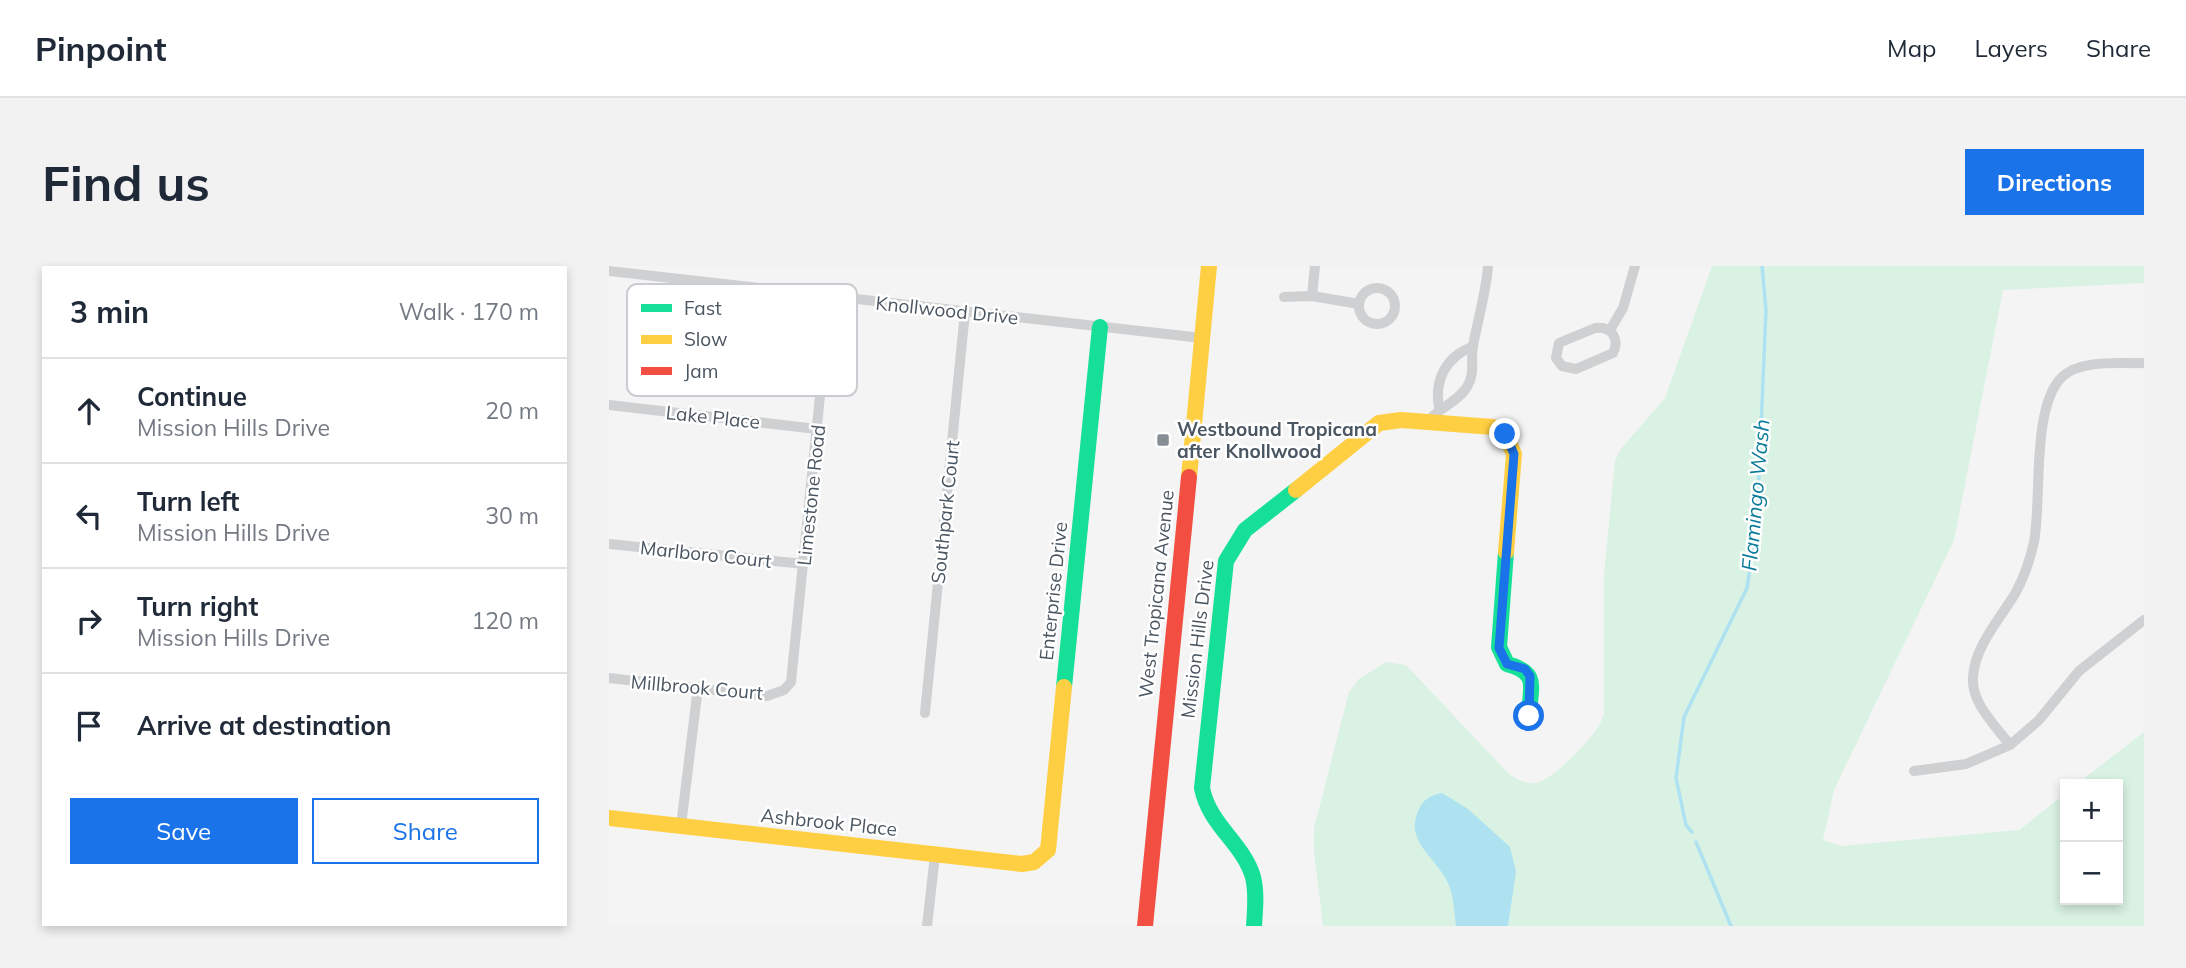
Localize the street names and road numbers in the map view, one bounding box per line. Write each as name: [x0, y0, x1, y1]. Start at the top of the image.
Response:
street label: Knollwood Drive: [874, 291, 1020, 329]
street label: Lake Place: [665, 400, 761, 434]
street label: Limestone Road: [792, 423, 830, 567]
street label: Southpark Court: [926, 439, 964, 585]
street label: West Tropicana Avenue: [1133, 489, 1179, 699]
street label: Enterprise Drive: [1034, 520, 1072, 662]
street label: Marlboro Court: [639, 535, 773, 573]
street label: Mission Hills Drive: [1175, 558, 1219, 720]
street label: Millbrook Court: [630, 669, 764, 705]
street label: Ashbrook Place: [760, 803, 898, 841]

